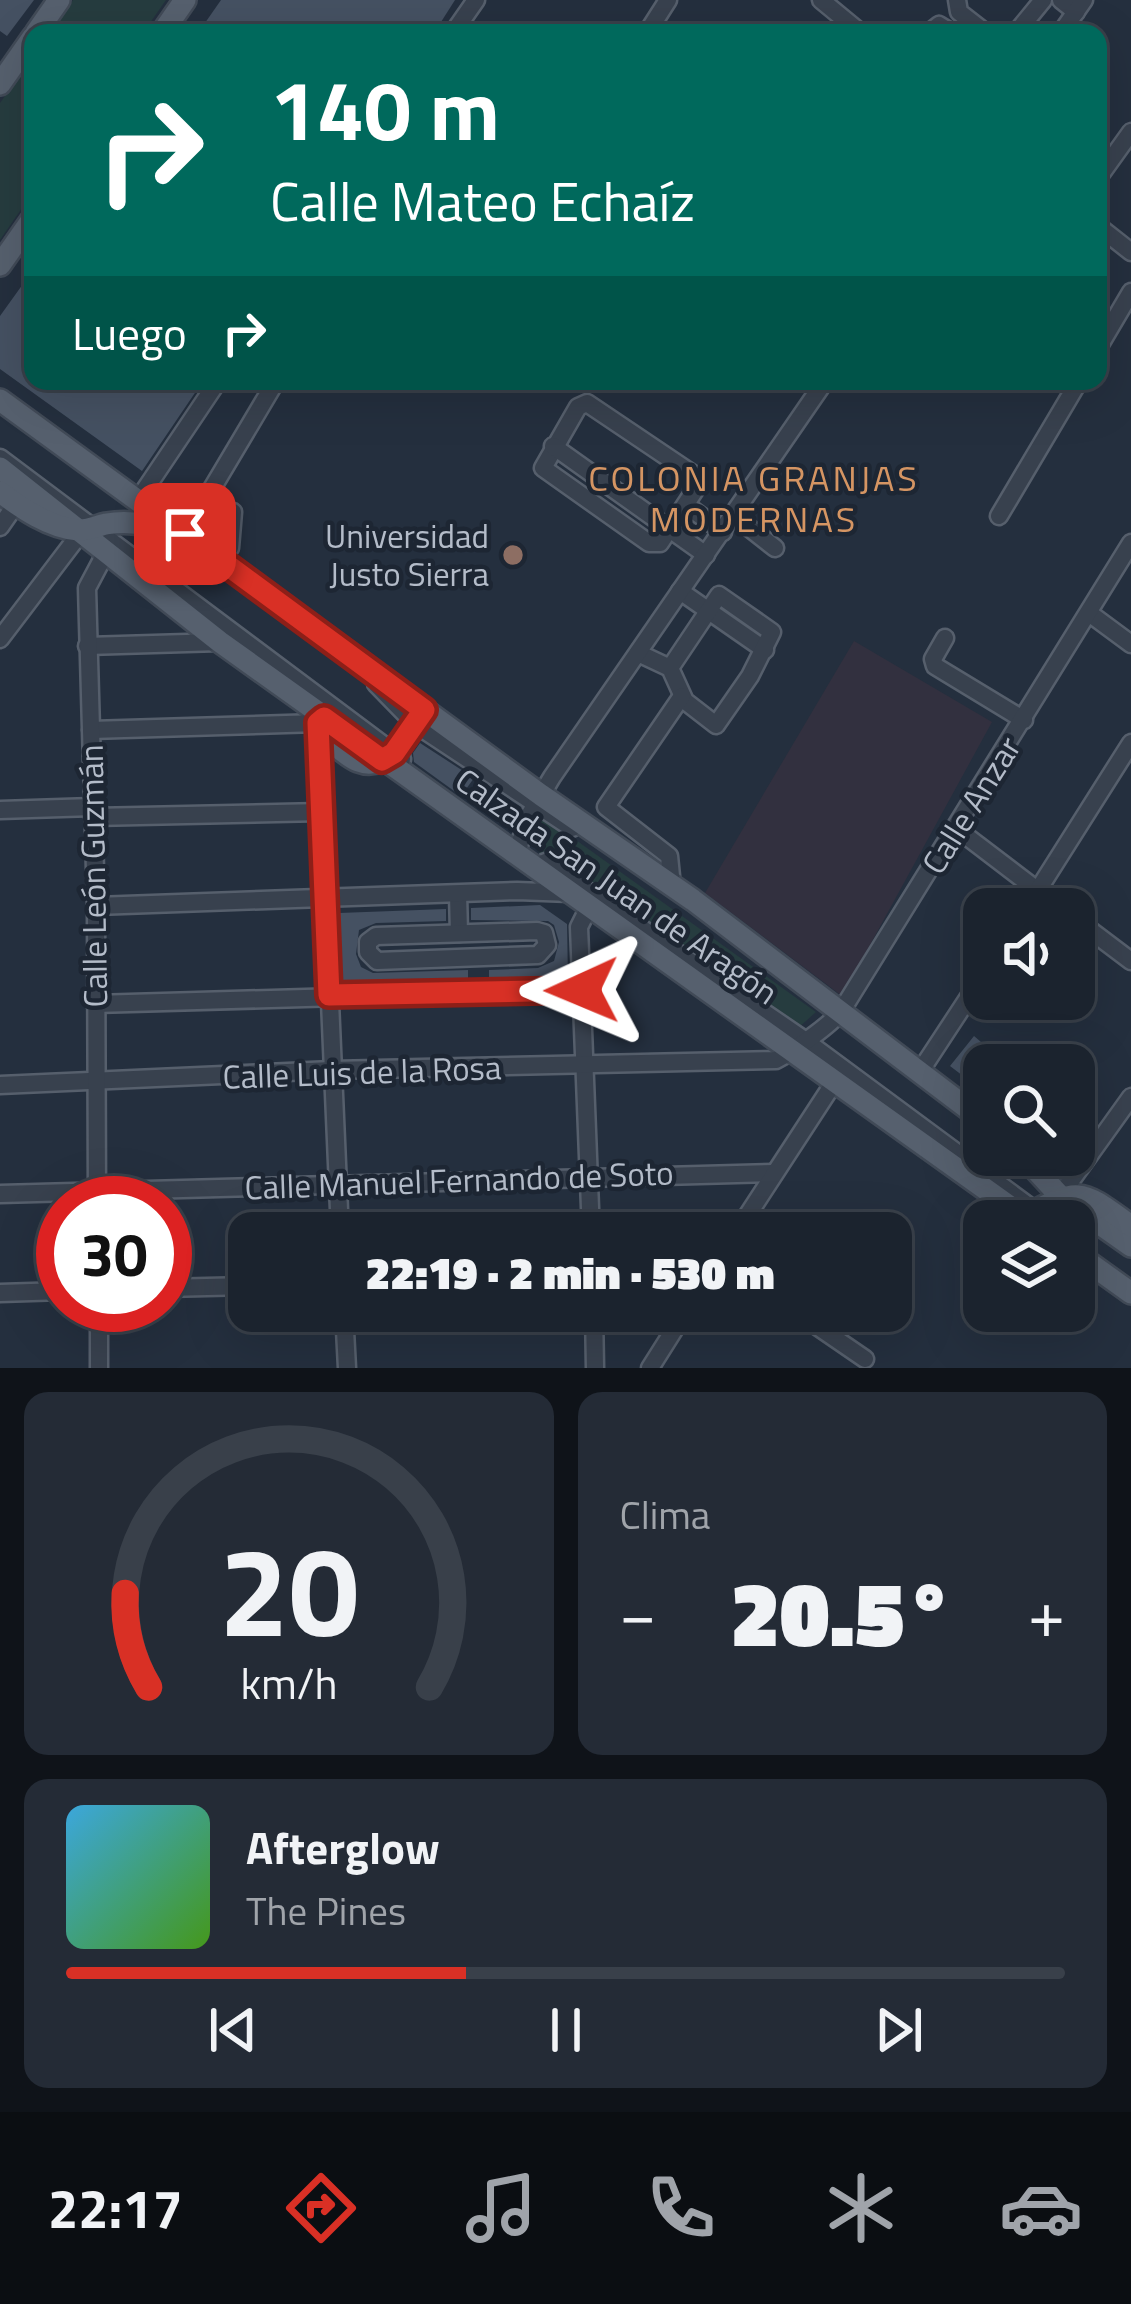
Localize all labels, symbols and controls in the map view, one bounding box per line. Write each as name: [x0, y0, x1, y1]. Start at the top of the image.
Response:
text: 140 m: [270, 45, 500, 173]
icon: right: [72, 72, 228, 228]
text: Calle Mateo Echaíz: [270, 160, 695, 242]
text: Luego: [72, 299, 187, 367]
icon: right: [211, 300, 277, 366]
district label: COLONIA GRANJAS MODERNAS: [588, 450, 920, 546]
pin: [134, 483, 236, 585]
icon: arrive: [152, 501, 218, 567]
place label: Universidad Justo Sierra: [325, 511, 489, 599]
marker: Universidad Justo Sierra: [500, 542, 526, 568]
street label: Calle Anzar: [909, 726, 1033, 884]
street label: Calle León Guzmán: [66, 744, 120, 1008]
street label: Calzada San Juan de Aragón: [445, 755, 789, 1017]
map controls: [963, 888, 1095, 1332]
button: sound: [963, 888, 1095, 1020]
position arrow: [519, 927, 645, 1053]
street label: Calle Luis de la Rosa: [222, 1042, 502, 1102]
button: search: [963, 1044, 1095, 1176]
street label: Calle Manuel Fernando de Soto: [244, 1148, 674, 1212]
speed limit sign: 30: [36, 1176, 192, 1332]
button: layers: [963, 1200, 1095, 1332]
text: 22:19 · 2 min · 530 m: [366, 1238, 774, 1306]
text: Clima: [620, 1485, 710, 1544]
text: 20: [219, 1495, 359, 1684]
text: 20.5°: [731, 1544, 954, 1681]
text: −: [620, 1562, 656, 1663]
text: +: [1028, 1562, 1065, 1663]
text: km/h: [240, 1649, 337, 1715]
text: Afterglow: [246, 1813, 440, 1881]
text: The Pines: [246, 1881, 406, 1940]
icon: previous: [200, 1997, 266, 2063]
icon: pause: [533, 1997, 599, 2063]
icon: next: [866, 1997, 932, 2063]
icon: directions: [279, 2166, 363, 2250]
icon: music: [459, 2166, 543, 2250]
icon: phone: [639, 2166, 723, 2250]
icon: climate: [819, 2166, 903, 2250]
icon: car: [999, 2166, 1083, 2250]
text: 22:17: [48, 2167, 183, 2249]

